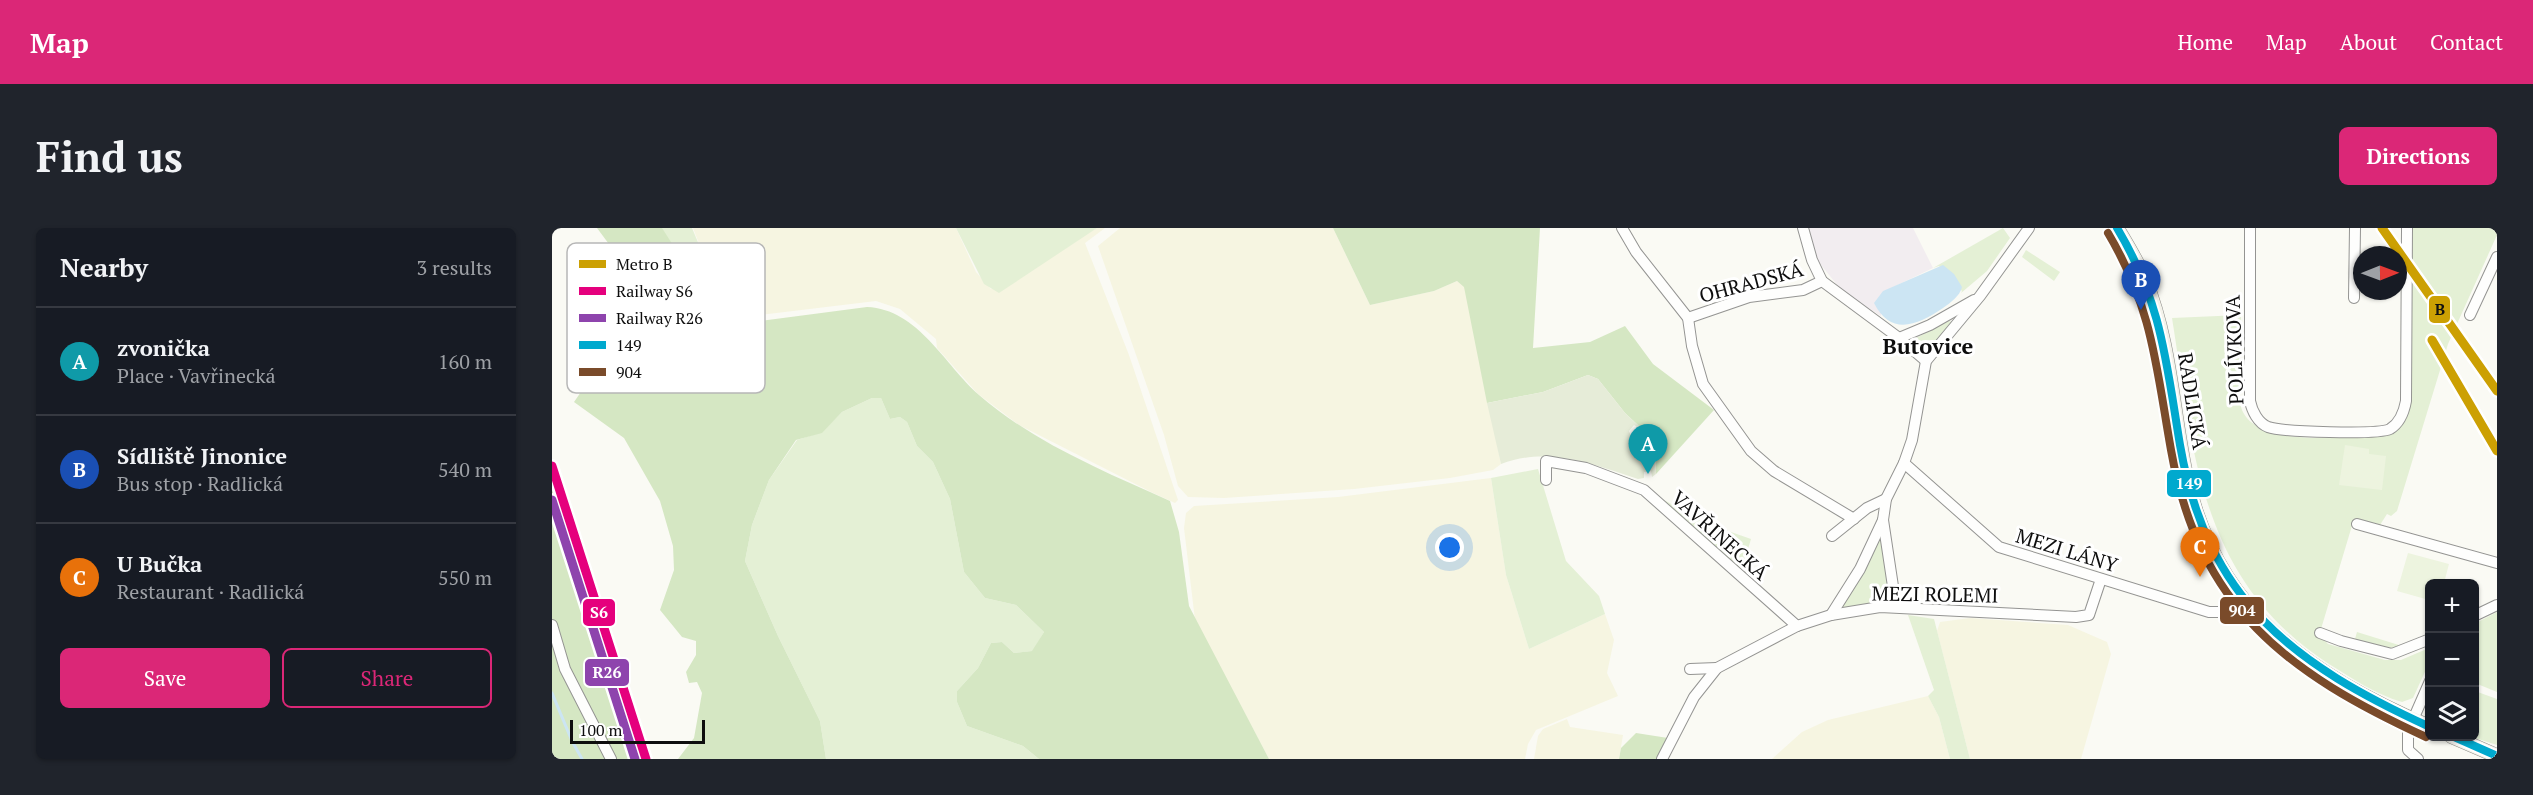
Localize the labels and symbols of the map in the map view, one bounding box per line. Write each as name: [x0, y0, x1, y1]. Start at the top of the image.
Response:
legend: [567, 243, 765, 393]
north arrow: [2353, 246, 2407, 300]
text: Metro B: [616, 253, 673, 275]
street label: OHRADSKÁ: [1696, 255, 1806, 309]
pin: B: [2122, 260, 2160, 310]
text: Railway S6: [616, 280, 693, 302]
street label: POLÍVKOVA: [2219, 294, 2249, 405]
line badge: B: [2428, 295, 2451, 324]
text: B: [2435, 298, 2445, 320]
text: Railway R26: [616, 307, 703, 329]
district label: Butovice: [1883, 331, 1974, 360]
text: 149: [616, 334, 642, 356]
street label: RADLICKÁ: [2172, 351, 2214, 452]
text: 904: [616, 361, 642, 383]
pin: A: [1628, 424, 1668, 474]
line badge: 149: [2166, 469, 2212, 498]
text: 149: [2175, 472, 2203, 494]
street label: VAVŘINECKÁ: [1666, 484, 1775, 586]
street label: MEZI LÁNY: [2013, 522, 2121, 578]
pin: C: [2180, 528, 2220, 577]
your location: [1435, 533, 1464, 562]
street label: MEZI ROLEMI: [1871, 579, 1999, 609]
line badge: 904: [2219, 596, 2265, 625]
line badge: S6: [582, 598, 616, 627]
text: 904: [2228, 599, 2256, 621]
text: S6: [590, 601, 608, 623]
line badge: R26: [584, 658, 630, 687]
text: R26: [592, 661, 622, 683]
scale bar: [570, 717, 705, 744]

